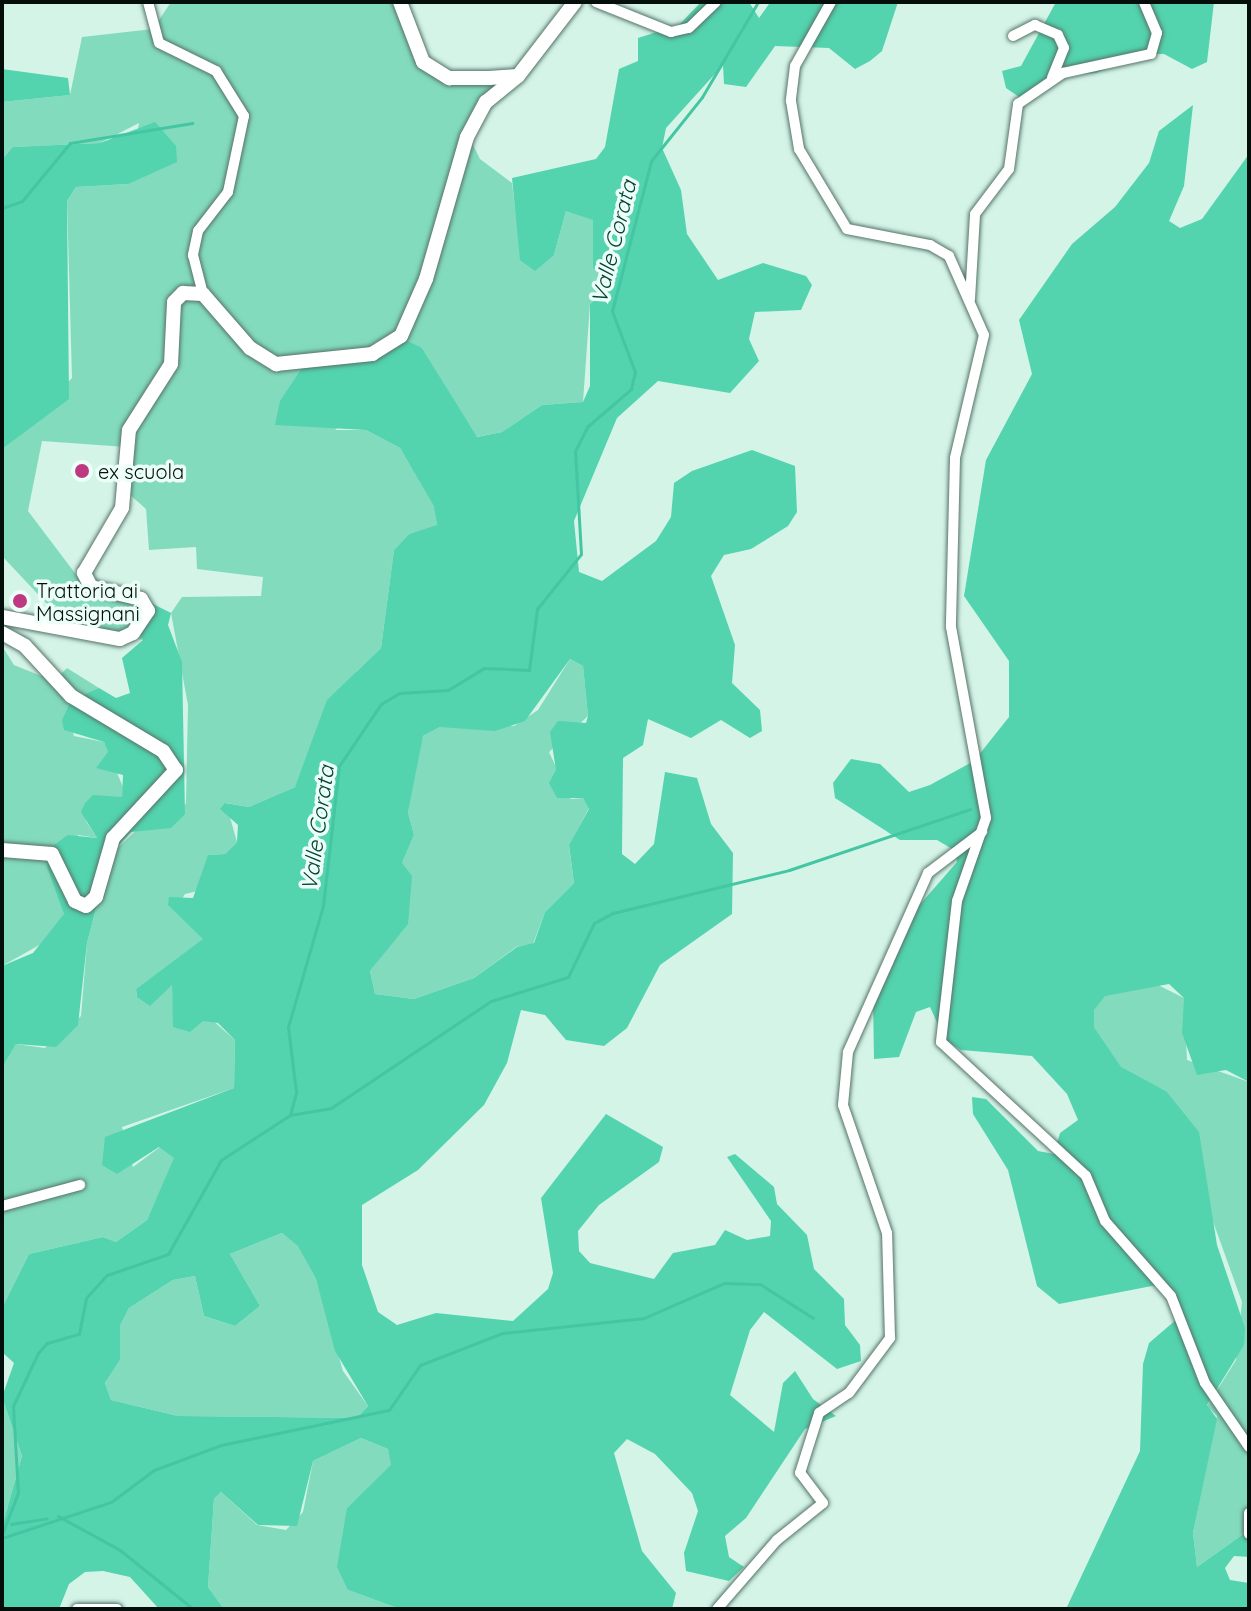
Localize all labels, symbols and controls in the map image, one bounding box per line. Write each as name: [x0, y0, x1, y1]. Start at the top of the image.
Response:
water label: Valle Corata: [586, 178, 642, 306]
place label: ex scuola: [98, 459, 184, 483]
marker: ex scuola: [73, 462, 91, 480]
place label: Trattoria ai Massignani: [36, 578, 140, 625]
marker: Trattoria ai Massignani: [11, 592, 29, 610]
water label: Valle Corata: [296, 764, 340, 892]

